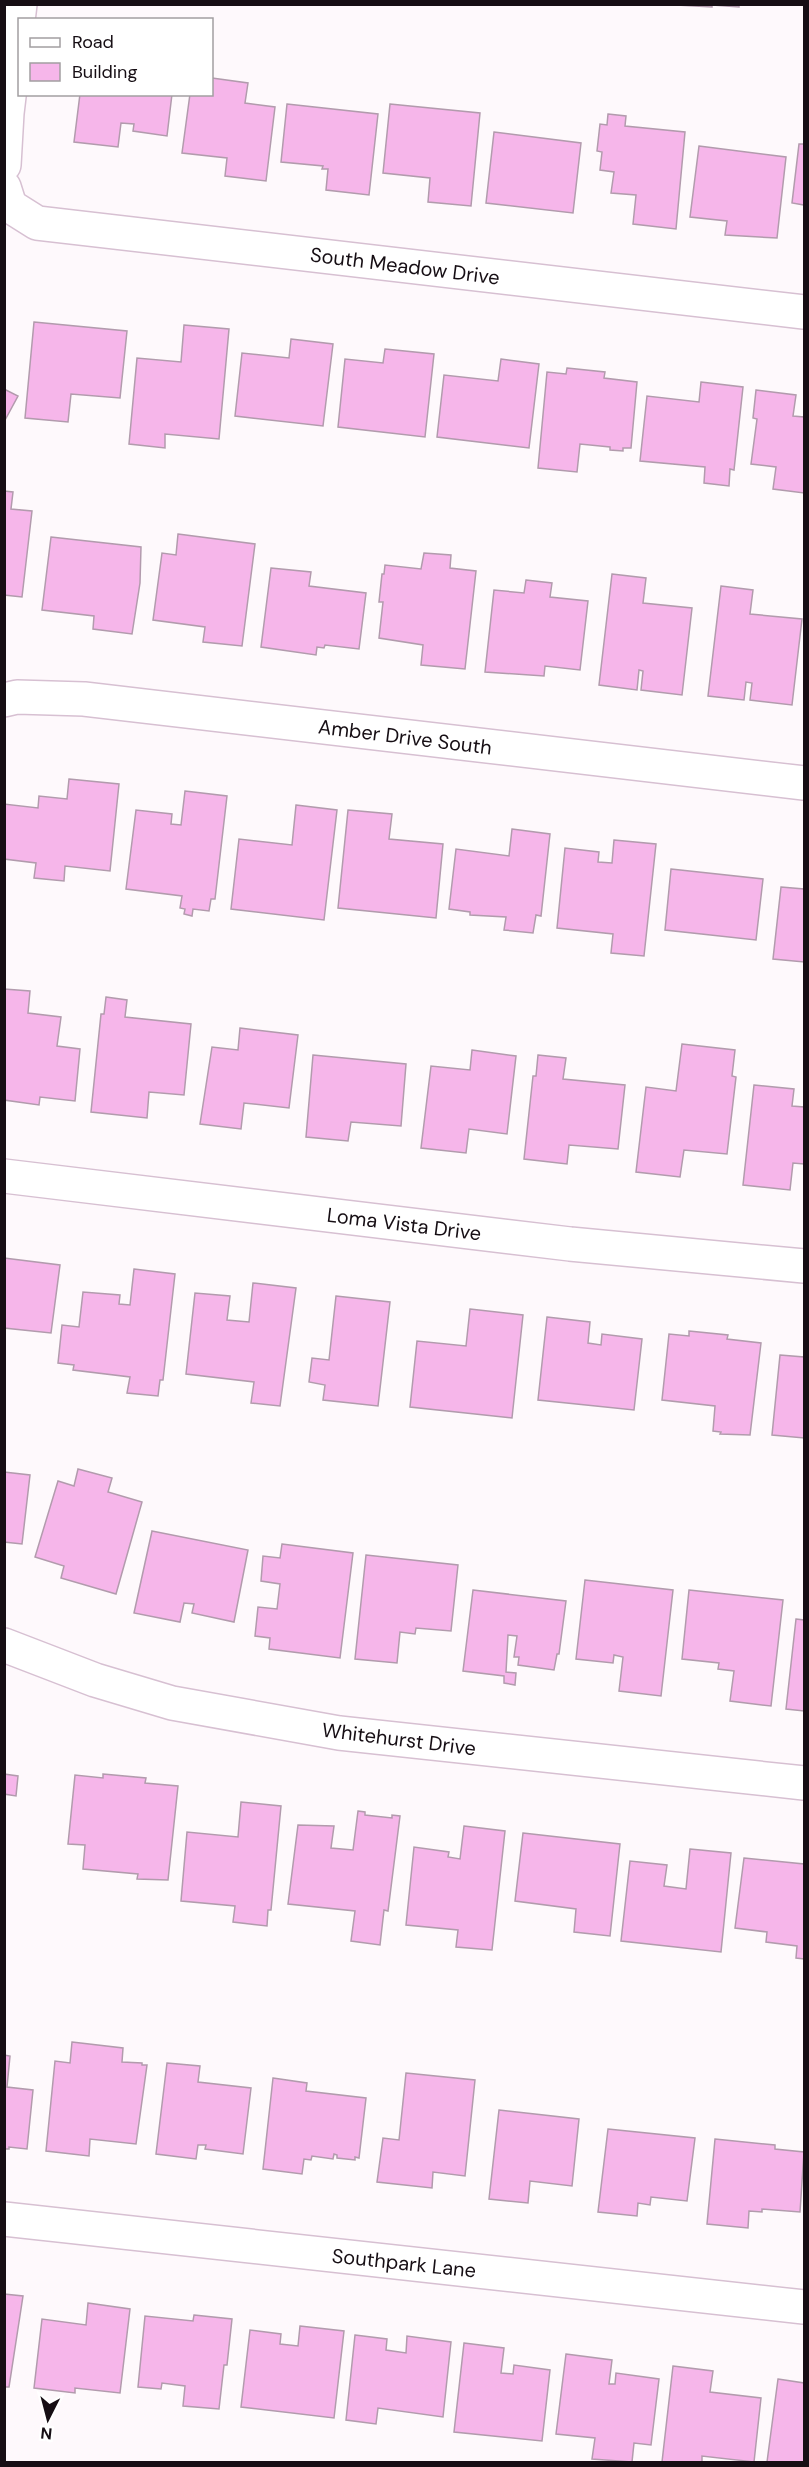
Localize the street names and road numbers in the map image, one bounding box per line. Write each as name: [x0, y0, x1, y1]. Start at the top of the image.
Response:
street label: South Meadow Drive: [309, 241, 501, 291]
street label: Amber Drive South: [317, 713, 493, 761]
street label: Loma Vista Drive: [325, 1202, 483, 1246]
street label: Whitehurst Drive: [320, 1717, 478, 1761]
street label: Southpark Lane: [331, 2243, 477, 2283]

